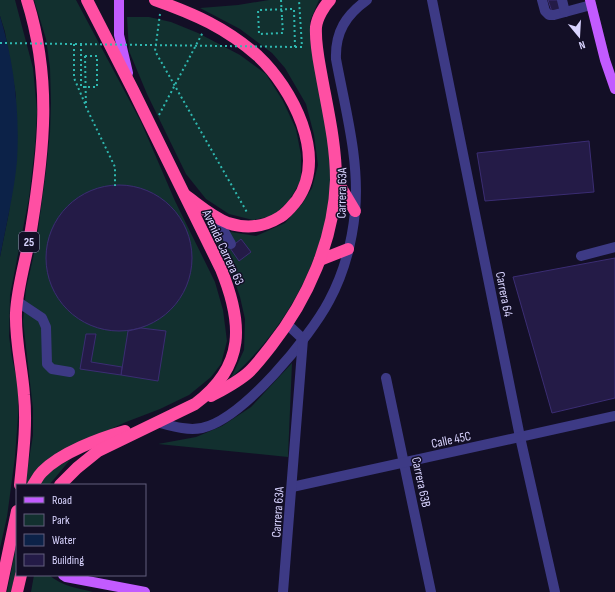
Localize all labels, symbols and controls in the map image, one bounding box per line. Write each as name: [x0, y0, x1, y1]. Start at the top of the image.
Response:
north arrow: [559, 16, 599, 56]
text: N: [577, 38, 587, 52]
street label: Carrera 63A: [334, 167, 350, 219]
street label: Avenida Carrera 63: [198, 206, 248, 288]
road number: 25: [19, 232, 39, 252]
street label: Carrera 64: [492, 270, 516, 319]
street label: Calle 45C: [430, 428, 473, 452]
street label: Carrera 63B: [408, 456, 434, 509]
legend: [16, 484, 146, 576]
street label: Carrera 63A: [268, 486, 288, 538]
text: Road: [52, 493, 72, 508]
text: Park: [52, 513, 70, 528]
text: Water: [52, 533, 76, 548]
text: Building: [52, 553, 84, 568]

